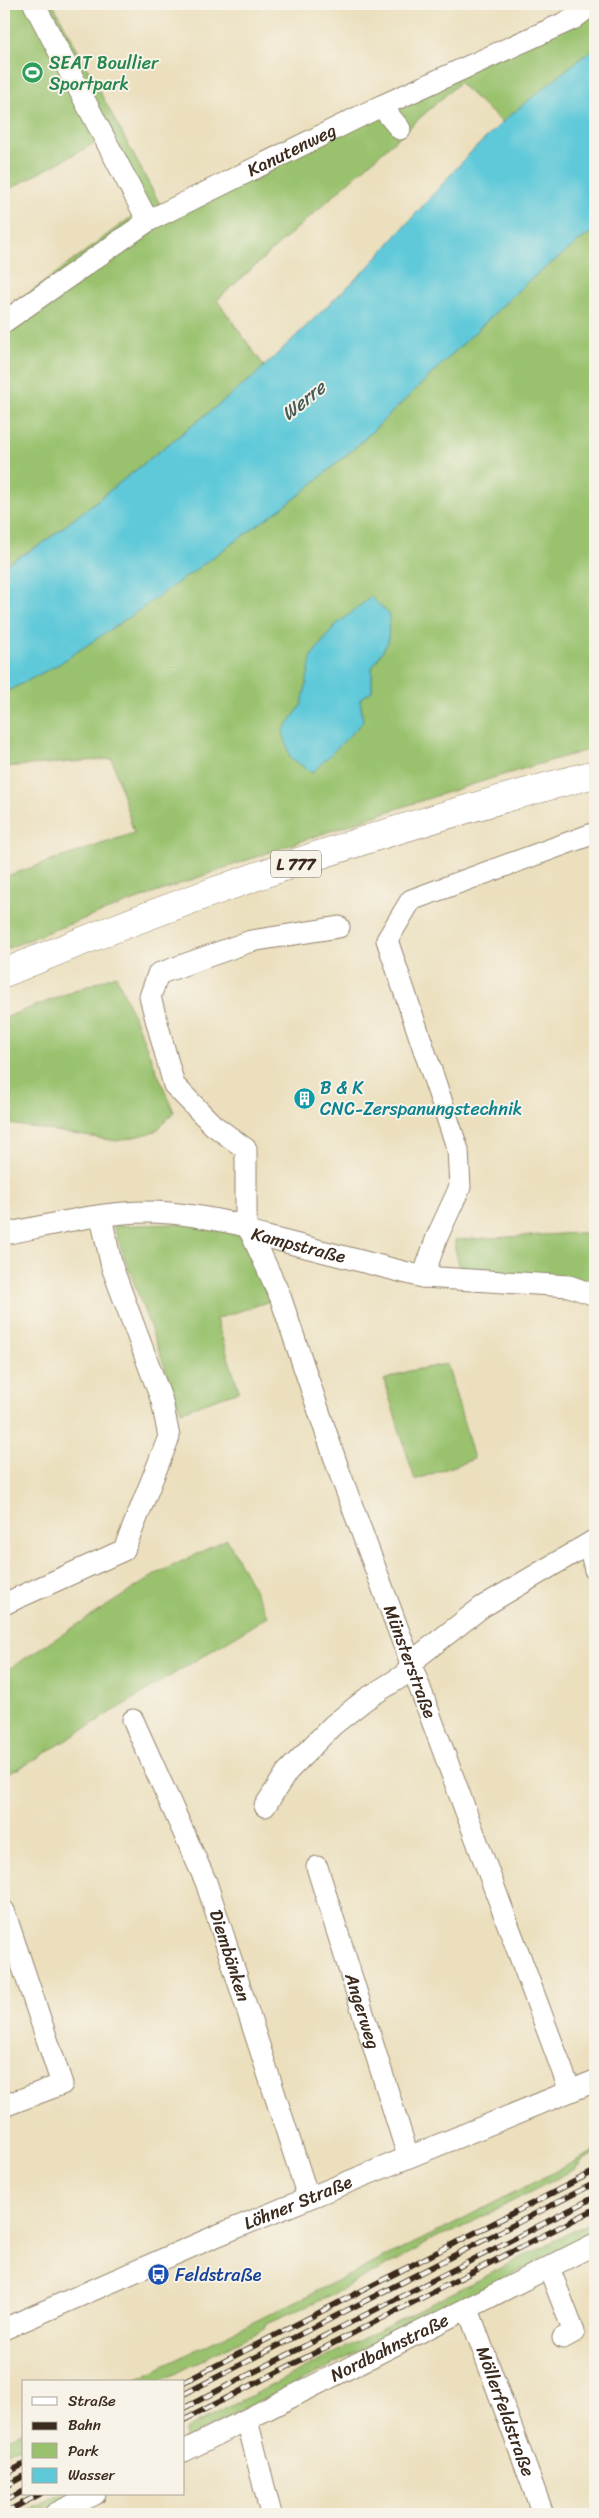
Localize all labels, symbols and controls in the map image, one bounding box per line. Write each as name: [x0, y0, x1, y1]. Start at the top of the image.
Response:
place label: SEAT Boullier Sportpark: [49, 47, 160, 100]
sports icon: SEAT Boullier Sportpark: [21, 61, 45, 85]
street label: Kanutenweg: [241, 114, 342, 186]
water label: Werre: [274, 371, 335, 429]
road number: L 777: [271, 851, 321, 878]
place label: B & K CNC-Zerspanungstechnik: [320, 1072, 522, 1125]
building icon: B & K CNC-Zerspanungstechnik: [292, 1086, 316, 1110]
street label: Kampstraße: [248, 1218, 349, 1273]
street label: Münsterstraße: [374, 1600, 446, 1723]
street label: Diembänken: [200, 1905, 260, 2006]
street label: Angerweg: [335, 1968, 389, 2053]
street label: Löhner Straße: [239, 2166, 357, 2239]
place label: Feldstraße: [175, 2259, 262, 2291]
bus stop icon: Feldstraße: [147, 2263, 171, 2287]
street label: Nordbahnstraße: [324, 2304, 455, 2391]
street label: Möllerfeldstraße: [467, 2342, 544, 2481]
legend: [22, 2380, 185, 2496]
text: Straße: [68, 2388, 116, 2414]
text: Bahn: [68, 2412, 101, 2438]
text: Park: [68, 2438, 99, 2464]
text: Wasser: [68, 2462, 116, 2488]

